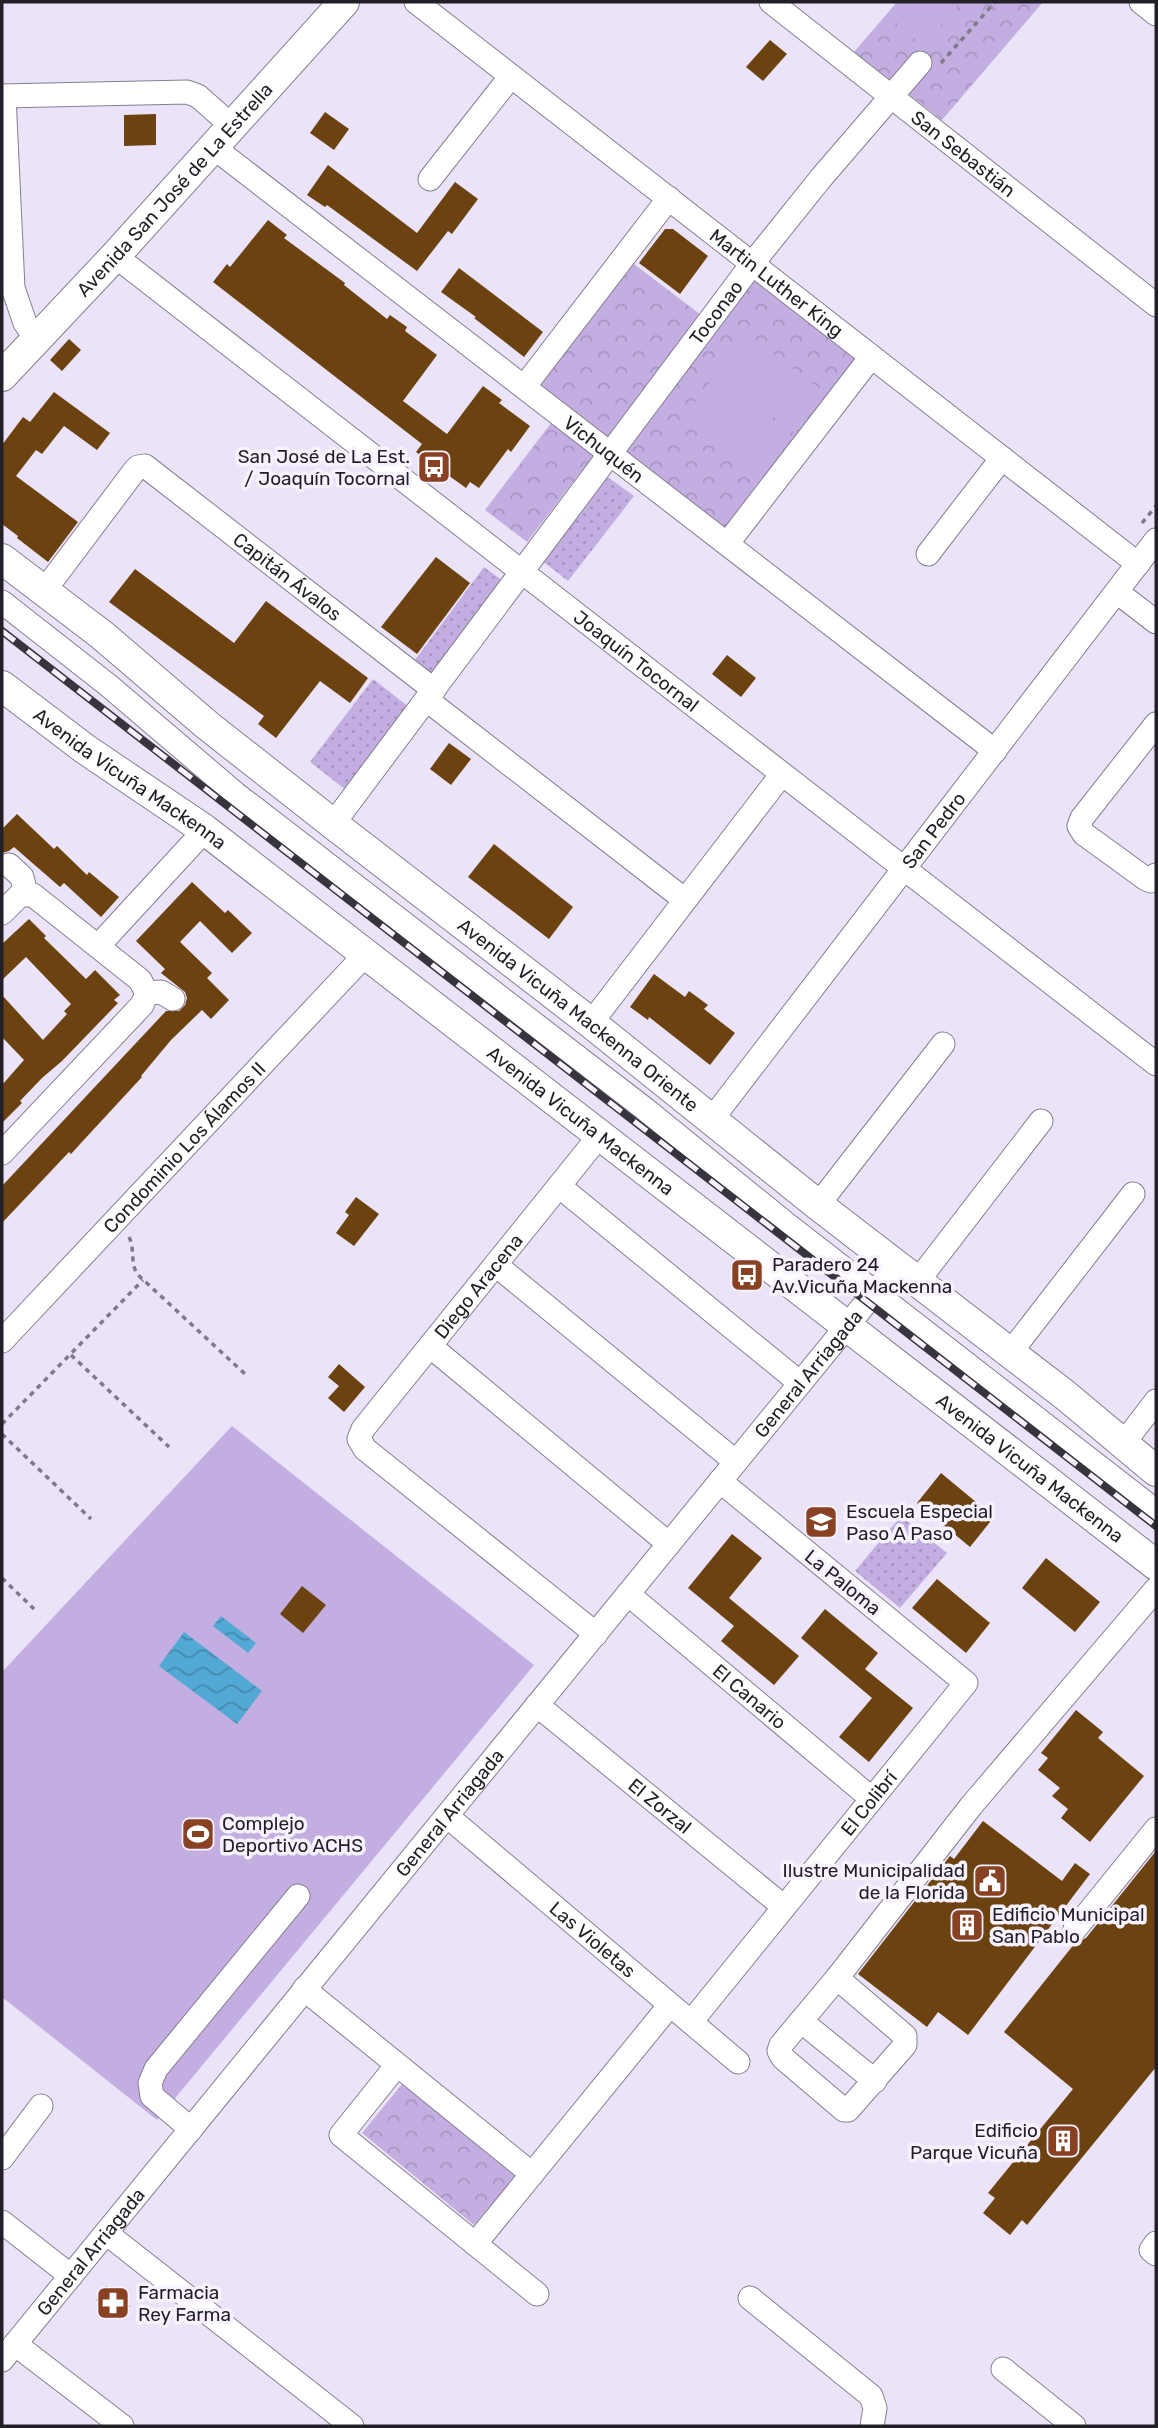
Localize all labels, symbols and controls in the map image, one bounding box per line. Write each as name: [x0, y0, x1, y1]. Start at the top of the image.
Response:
street label: Avenida San José de La Estrella: [72, 78, 278, 301]
street label: San Sebastián: [906, 106, 1020, 202]
street label: Martin Luther King: [705, 224, 848, 342]
street label: Toconao: [685, 276, 748, 349]
street label: Vichuquén: [559, 411, 648, 488]
place label: San José de La Est. / Joaquín Tocornal: [238, 445, 410, 490]
bus stop icon: San José de La Est. / Joaquín Tocornal: [415, 448, 453, 486]
street label: Capitán Ávalos: [228, 528, 346, 626]
street label: Joaquín Tocornal: [569, 605, 703, 717]
street label: Avenida Vicuña Mackenna: [29, 703, 231, 854]
street label: San Pedro: [897, 788, 971, 873]
street label: Avenida Vicuña Mackenna Oriente: [453, 914, 703, 1117]
street label: Avenida Vicuña Mackenna: [482, 1041, 679, 1200]
street label: Condominio Los Álamos II: [99, 1057, 270, 1238]
street label: Diego Aracena: [429, 1229, 528, 1343]
place label: Paradero 24 Av.Vicuña Mackenna: [772, 1253, 952, 1298]
bus stop icon: Paradero 24 Av.Vicuña Mackenna: [728, 1256, 766, 1294]
street label: General Arriagada: [750, 1305, 867, 1442]
street label: Avenida Vicuña Mackenna: [932, 1389, 1128, 1548]
place label: Escuela Especial Paso A Paso: [846, 1500, 993, 1545]
school or university icon: Escuela Especial Paso A Paso: [802, 1503, 840, 1541]
street label: La Paloma: [800, 1545, 885, 1620]
street label: El Canario: [708, 1659, 791, 1734]
street label: General Arriagada: [391, 1744, 509, 1881]
street label: El Colibrí: [836, 1765, 903, 1840]
street label: El Zorzal: [624, 1773, 696, 1839]
place label: Complejo Deportivo ACHS: [222, 1812, 363, 1857]
sports icon: Complejo Deportivo ACHS: [179, 1815, 217, 1853]
place label: Ilustre Municipalidad de la Florida: [782, 1859, 965, 1904]
public building icon: Ilustre Municipalidad de la Florida: [971, 1862, 1009, 1900]
street label: Las Violetas: [545, 1897, 640, 1983]
place label: Edificio Municipal San Pablo: [992, 1903, 1145, 1948]
building icon: Edificio Municipal San Pablo: [948, 1906, 986, 1944]
place label: Edificio Parque Vicuña: [910, 2119, 1038, 2164]
building icon: Edificio Parque Vicuña: [1044, 2122, 1082, 2160]
street label: General Arriagada: [32, 2183, 150, 2320]
place label: Farmacia Rey Farma: [138, 2281, 231, 2326]
pharmacy icon: Farmacia Rey Farma: [94, 2284, 132, 2322]

